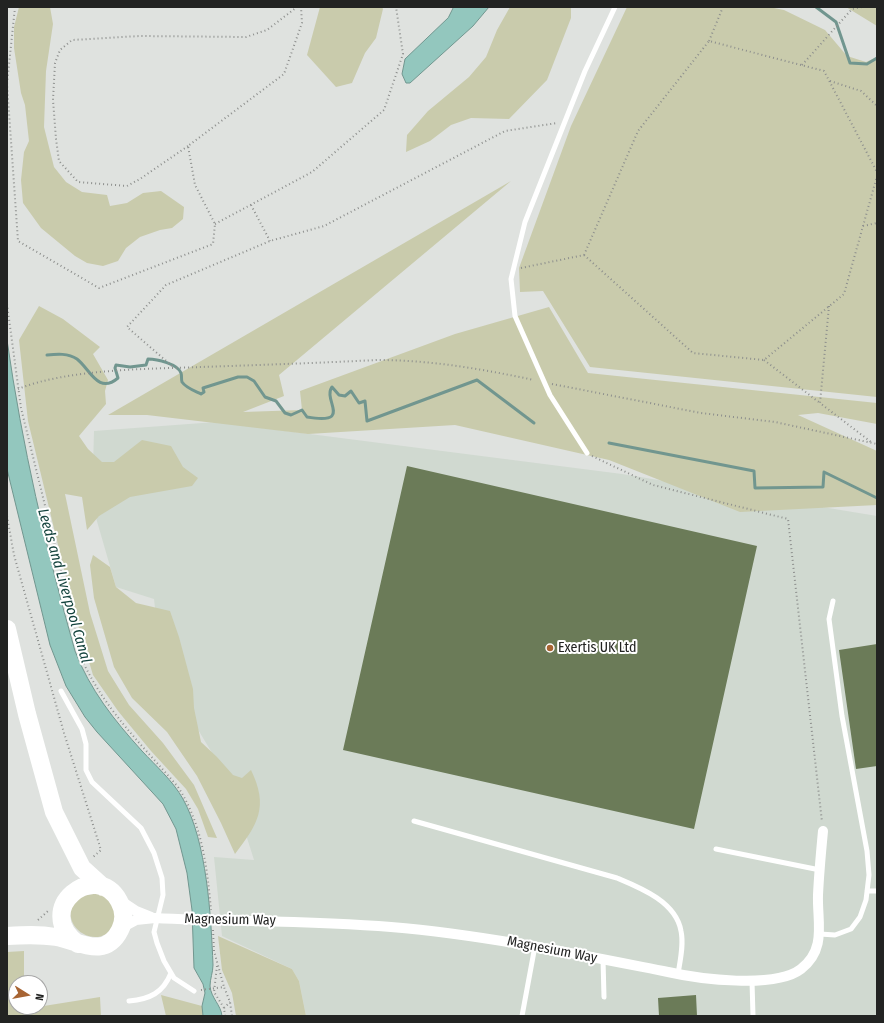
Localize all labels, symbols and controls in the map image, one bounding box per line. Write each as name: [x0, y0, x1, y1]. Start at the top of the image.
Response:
water label: Leeds and Liverpool Canal: [33, 507, 95, 665]
place label: Exertis UK Ltd: [558, 640, 636, 656]
marker: Exertis UK Ltd: [545, 643, 555, 653]
street label: Magnesium Way: [184, 911, 276, 929]
street label: Magnesium Way: [506, 933, 598, 967]
north arrow: [8, 975, 48, 1015]
text: N: [32, 993, 46, 1002]

